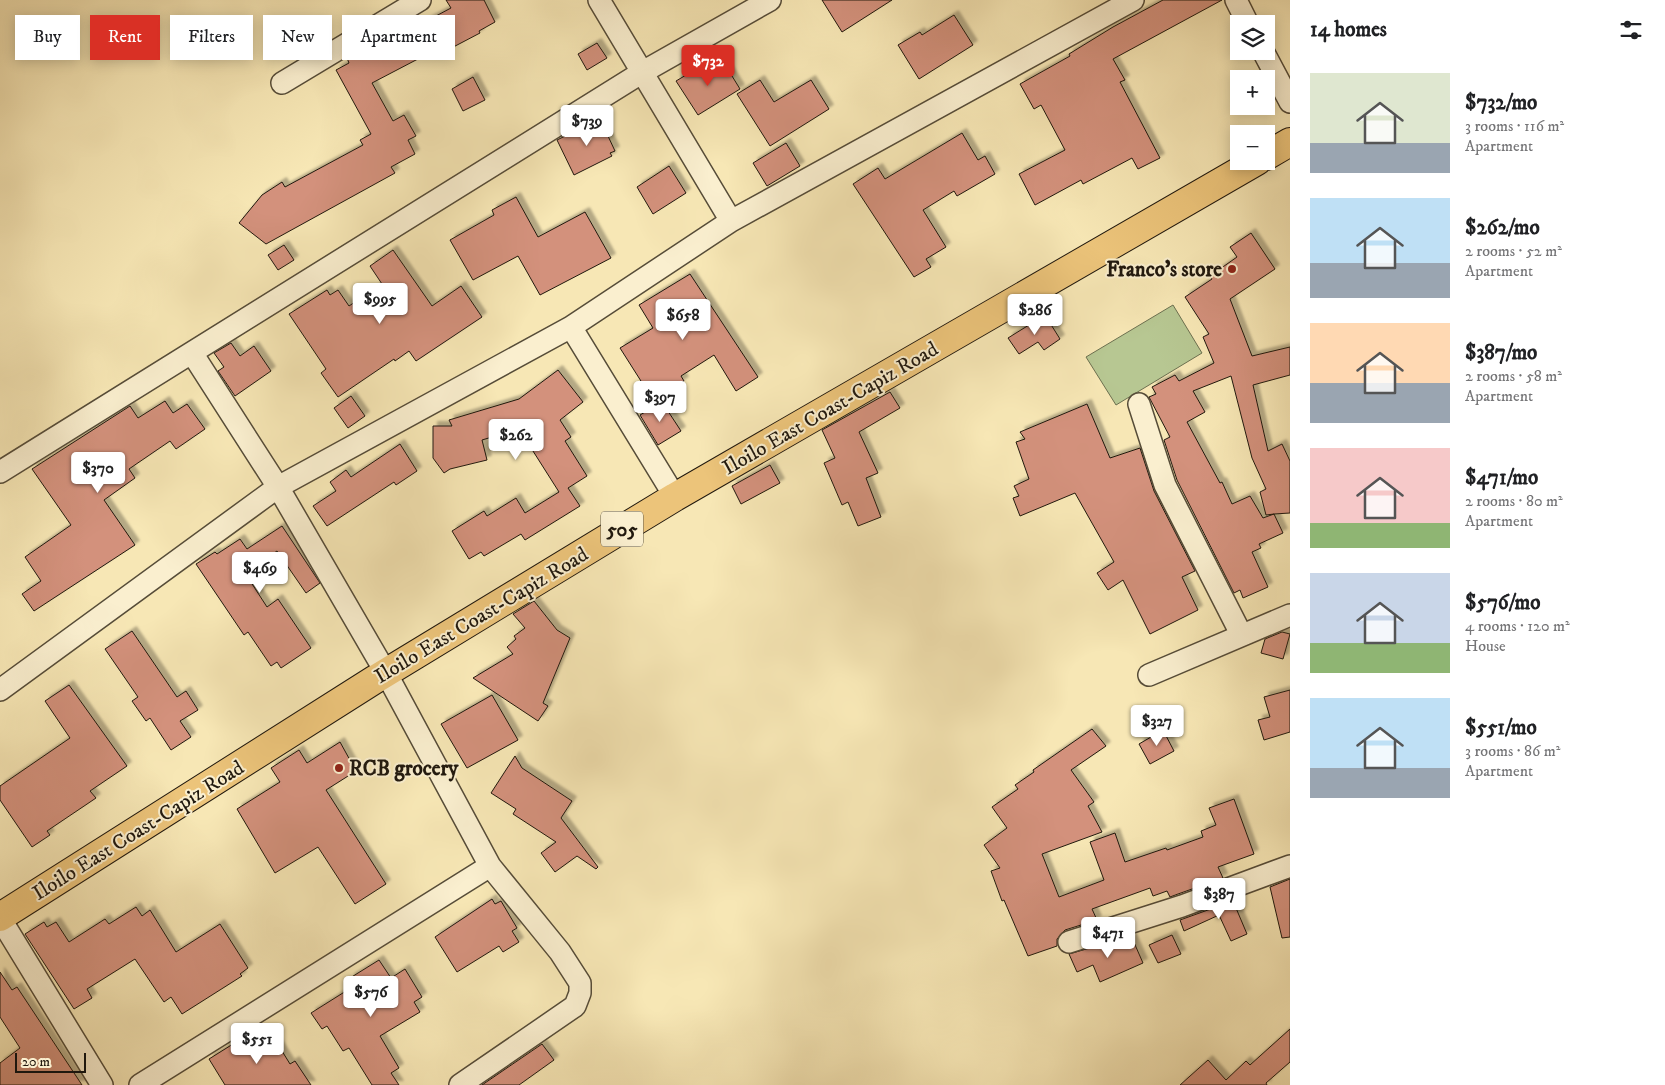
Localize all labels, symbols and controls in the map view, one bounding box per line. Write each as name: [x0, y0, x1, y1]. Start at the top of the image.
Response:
chip: Buy: [15, 15, 80, 60]
chip: Rent: [90, 15, 160, 60]
chip: Filters: [170, 15, 253, 60]
chip: New: [263, 15, 332, 60]
chip: Apartment: [342, 15, 455, 60]
map controls: [1230, 15, 1275, 170]
button: layers: [1230, 15, 1275, 60]
icon: filters: [1617, 16, 1645, 44]
text: 14 homes: [1310, 17, 1387, 43]
pin: $732: [678, 44, 738, 87]
text: $732: [693, 51, 723, 71]
button: +: [1230, 70, 1275, 115]
text: $732/mo: [1465, 90, 1537, 116]
icon: home: [1350, 93, 1410, 153]
pin: $739: [557, 104, 617, 147]
text: $739: [571, 111, 603, 131]
text: 3 rooms · 116 m²: [1465, 116, 1564, 136]
button: −: [1230, 125, 1275, 170]
text: Apartment: [1465, 136, 1533, 156]
text: $262/mo: [1465, 215, 1540, 241]
icon: home: [1350, 218, 1410, 278]
text: 2 rooms · 52 m²: [1465, 241, 1562, 261]
place label: Franco's store: [1106, 257, 1222, 283]
text: Apartment: [1465, 261, 1533, 281]
marker: Franco's store: [1226, 263, 1238, 275]
pin: $995: [350, 282, 410, 325]
text: $995: [364, 289, 396, 309]
pin: $286: [1005, 294, 1065, 336]
pin: $658: [653, 298, 713, 341]
text: $286: [1019, 300, 1051, 320]
text: $658: [667, 305, 699, 325]
street label: Iloilo East Coast-Capiz Road: [718, 336, 943, 481]
text: $387/mo: [1465, 340, 1537, 366]
icon: home: [1350, 343, 1410, 403]
text: 2 rooms · 58 m²: [1465, 366, 1562, 386]
pin: $397: [630, 380, 690, 423]
text: Apartment: [1465, 386, 1533, 406]
text: $397: [644, 387, 676, 407]
pin: $262: [486, 418, 546, 461]
text: $262: [500, 425, 532, 445]
pin: $370: [68, 452, 128, 494]
text: $370: [82, 458, 114, 478]
text: $471/mo: [1465, 465, 1538, 491]
icon: home: [1350, 468, 1410, 528]
text: 2 rooms · 80 m²: [1465, 491, 1563, 511]
text: Apartment: [1465, 511, 1533, 531]
road number: 505: [601, 512, 643, 546]
street label: Iloilo East Coast-Capiz Road: [370, 541, 594, 690]
pin: $469: [230, 552, 290, 594]
text: $469: [243, 558, 277, 578]
text: $576/mo: [1465, 590, 1540, 616]
icon: home: [1350, 593, 1410, 653]
text: 4 rooms · 120 m²: [1465, 616, 1570, 636]
text: House: [1465, 636, 1506, 656]
pin: $327: [1127, 704, 1187, 747]
text: $327: [1142, 711, 1172, 731]
text: $551/mo: [1465, 715, 1537, 741]
icon: home: [1350, 718, 1410, 778]
text: 3 rooms · 86 m²: [1465, 741, 1560, 761]
street label: Iloilo East Coast-Capiz Road: [28, 755, 250, 907]
place label: RCB grocery: [349, 756, 459, 782]
text: Apartment: [1465, 761, 1533, 781]
marker: RCB grocery: [333, 762, 345, 774]
pin: $387: [1189, 878, 1249, 920]
text: $387: [1203, 884, 1235, 904]
pin: $471: [1078, 916, 1138, 959]
text: $471: [1092, 923, 1124, 943]
pin: $576: [341, 976, 401, 1018]
text: $576: [354, 982, 388, 1002]
pin: $551: [227, 1022, 287, 1065]
text: $551: [242, 1029, 272, 1049]
scale bar: [15, 1050, 86, 1073]
text: 20 m: [22, 1053, 50, 1071]

